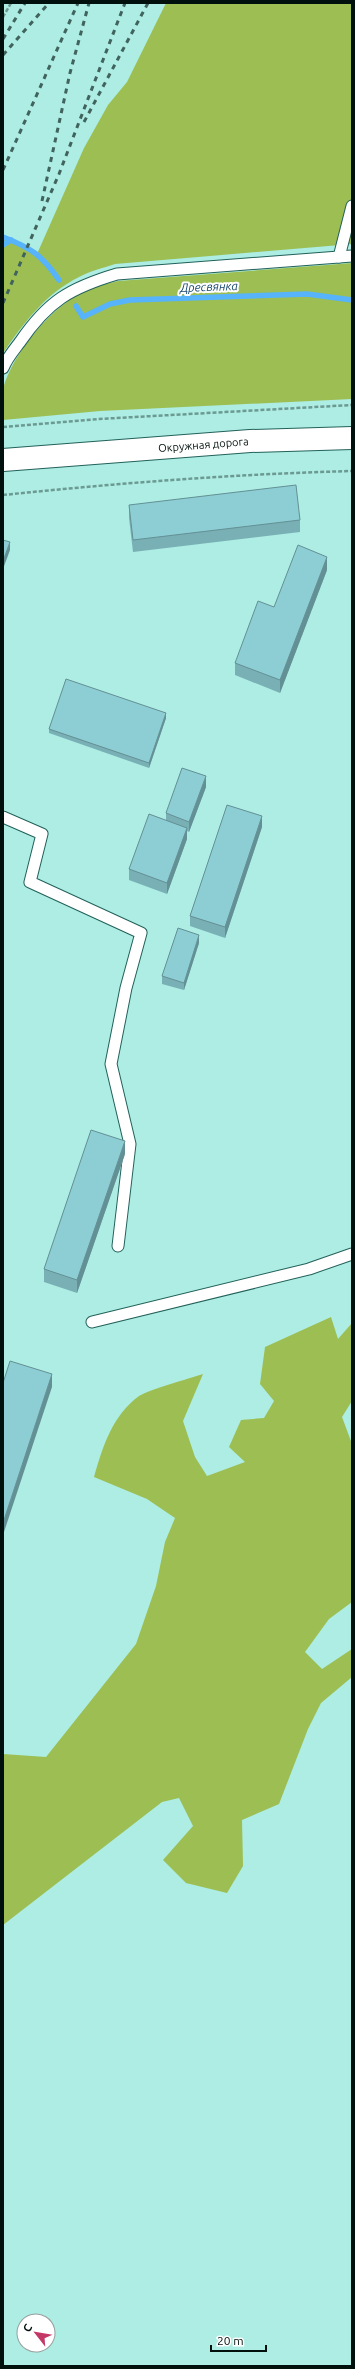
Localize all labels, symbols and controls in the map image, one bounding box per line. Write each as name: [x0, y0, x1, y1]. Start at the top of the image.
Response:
water label: Дресвянка: [178, 279, 239, 294]
street label: Окружная дорога: [158, 435, 249, 454]
north arrow: [16, 2313, 56, 2353]
text: С: [20, 2322, 34, 2334]
scale bar: [211, 2327, 266, 2353]
text: 20 m: [217, 2334, 244, 2347]

